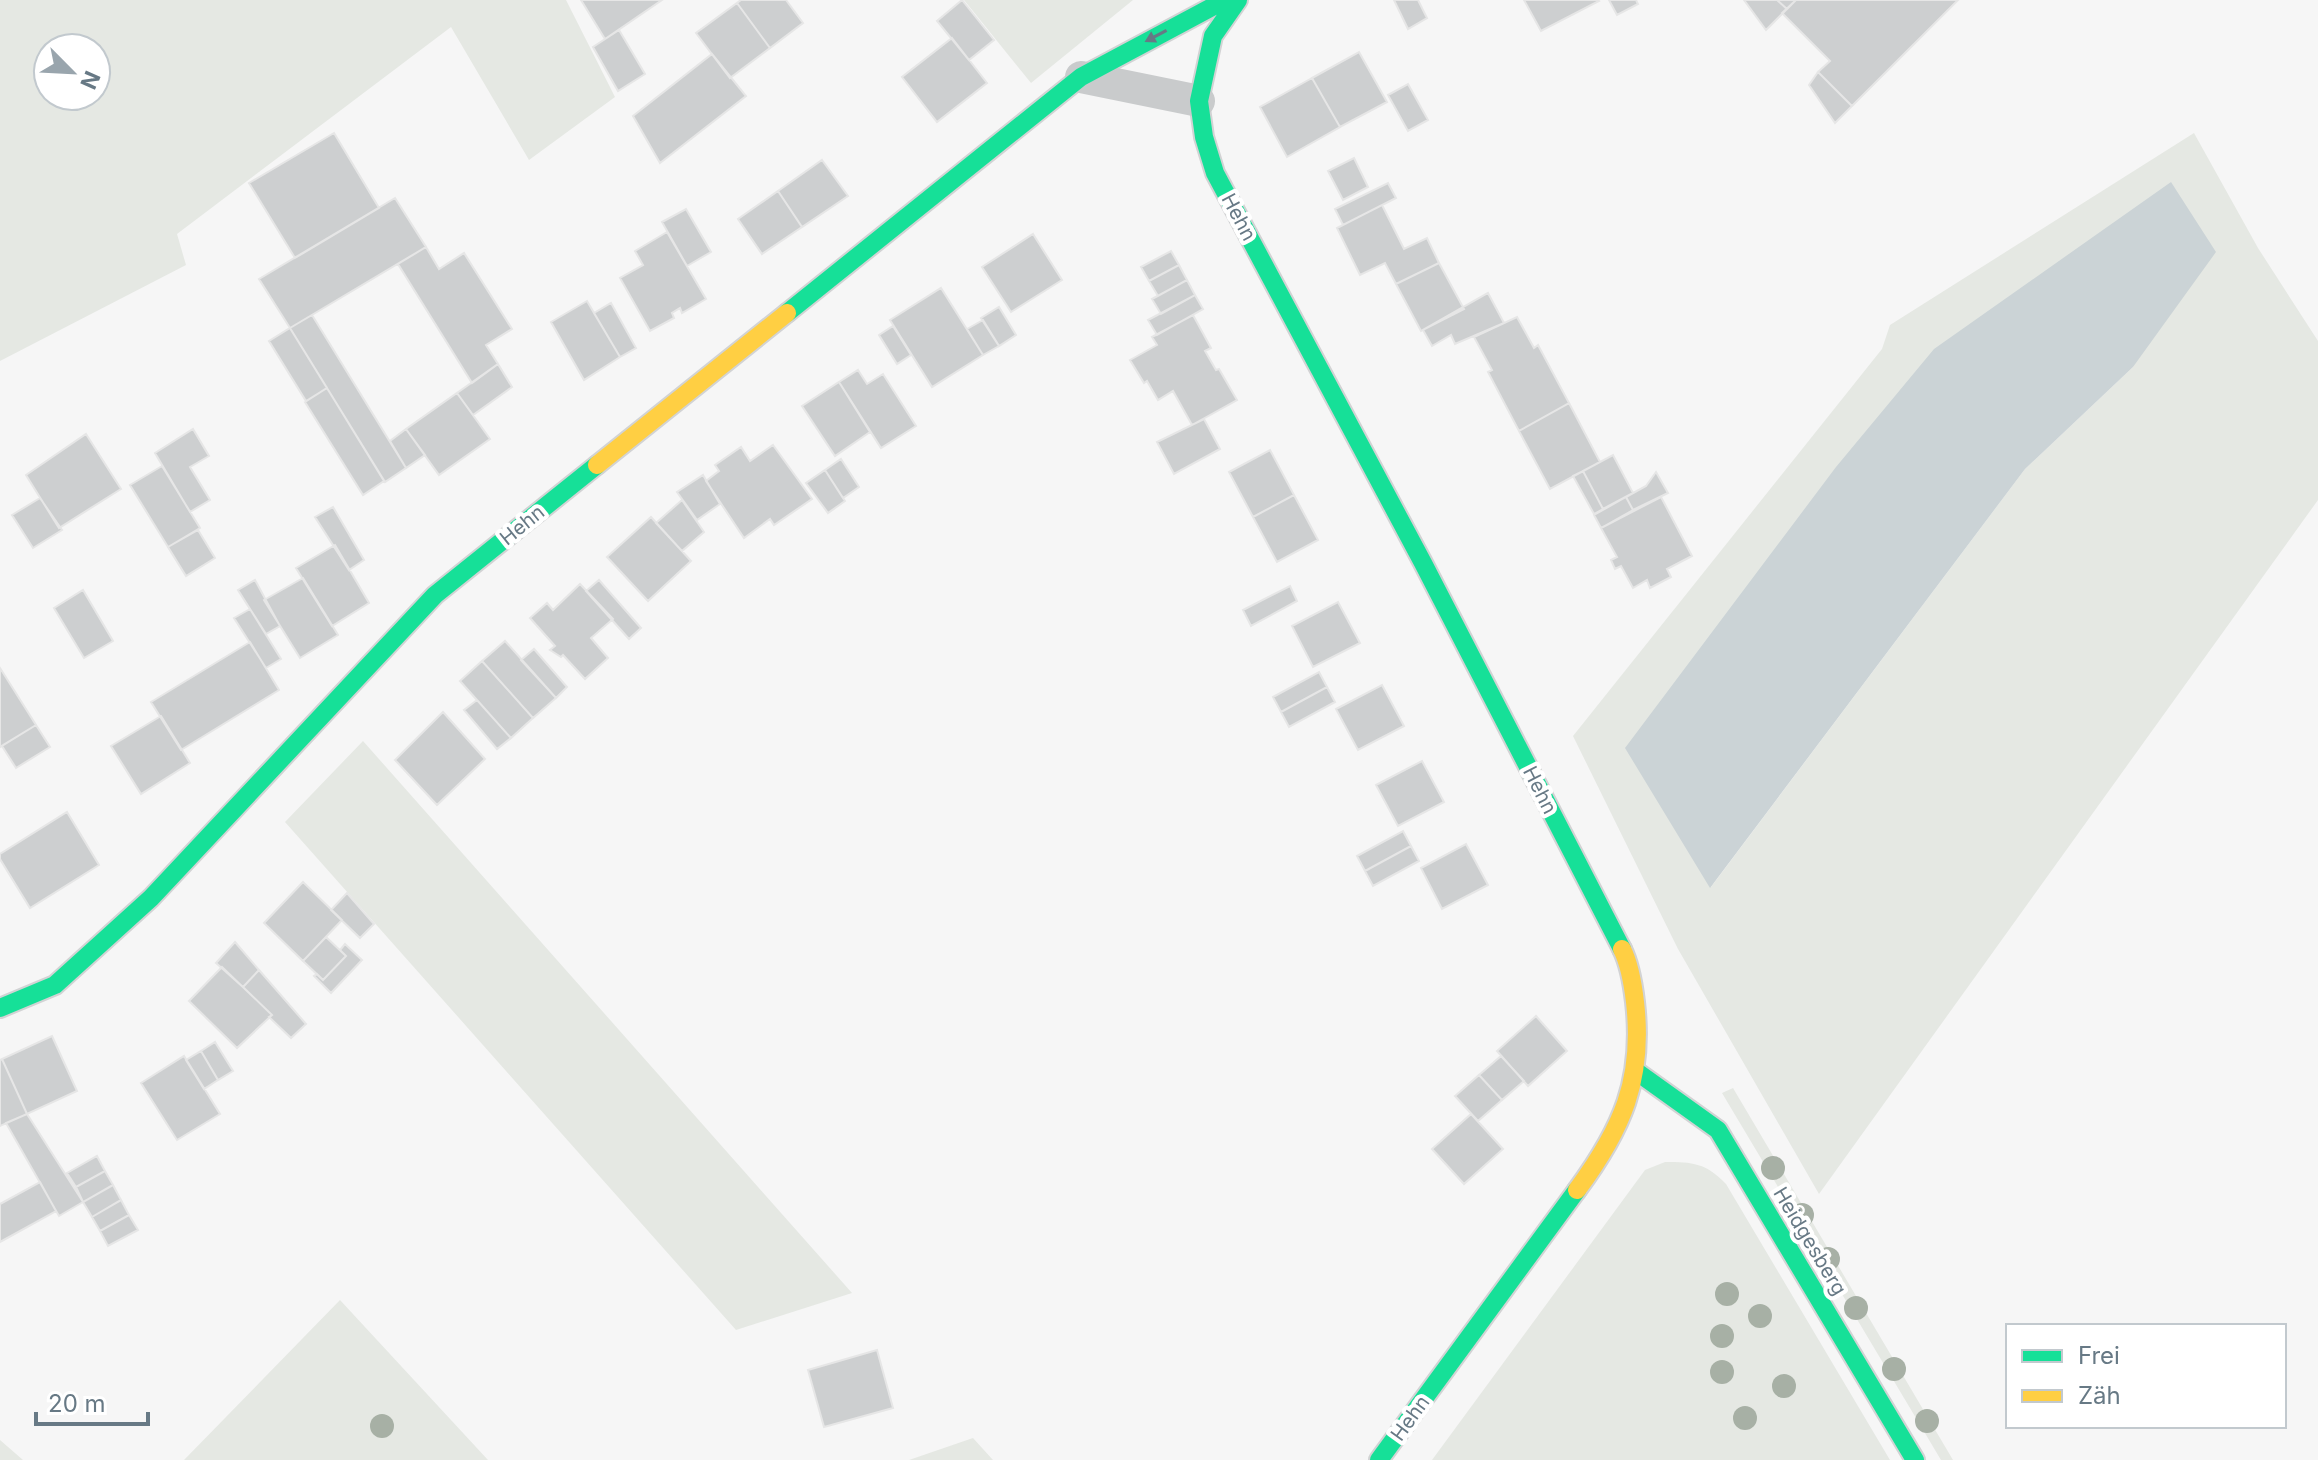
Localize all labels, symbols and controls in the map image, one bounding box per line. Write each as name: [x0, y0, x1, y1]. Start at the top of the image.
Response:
one-way arrow: [1144, 29, 1167, 43]
north arrow: [32, 32, 112, 112]
text: N: [75, 67, 106, 93]
street label: Hehn: [1217, 189, 1261, 245]
street label: Hehn: [495, 500, 549, 550]
street label: Hehn: [1518, 762, 1562, 818]
street label: Heidgesberg: [1768, 1183, 1852, 1299]
legend: [2006, 1324, 2286, 1428]
text: Frei: [2078, 1341, 2120, 1370]
scale bar: [36, 1376, 148, 1426]
text: Zäh: [2078, 1381, 2121, 1410]
text: 20 m: [48, 1389, 106, 1418]
street label: Hehn: [1386, 1391, 1434, 1445]

